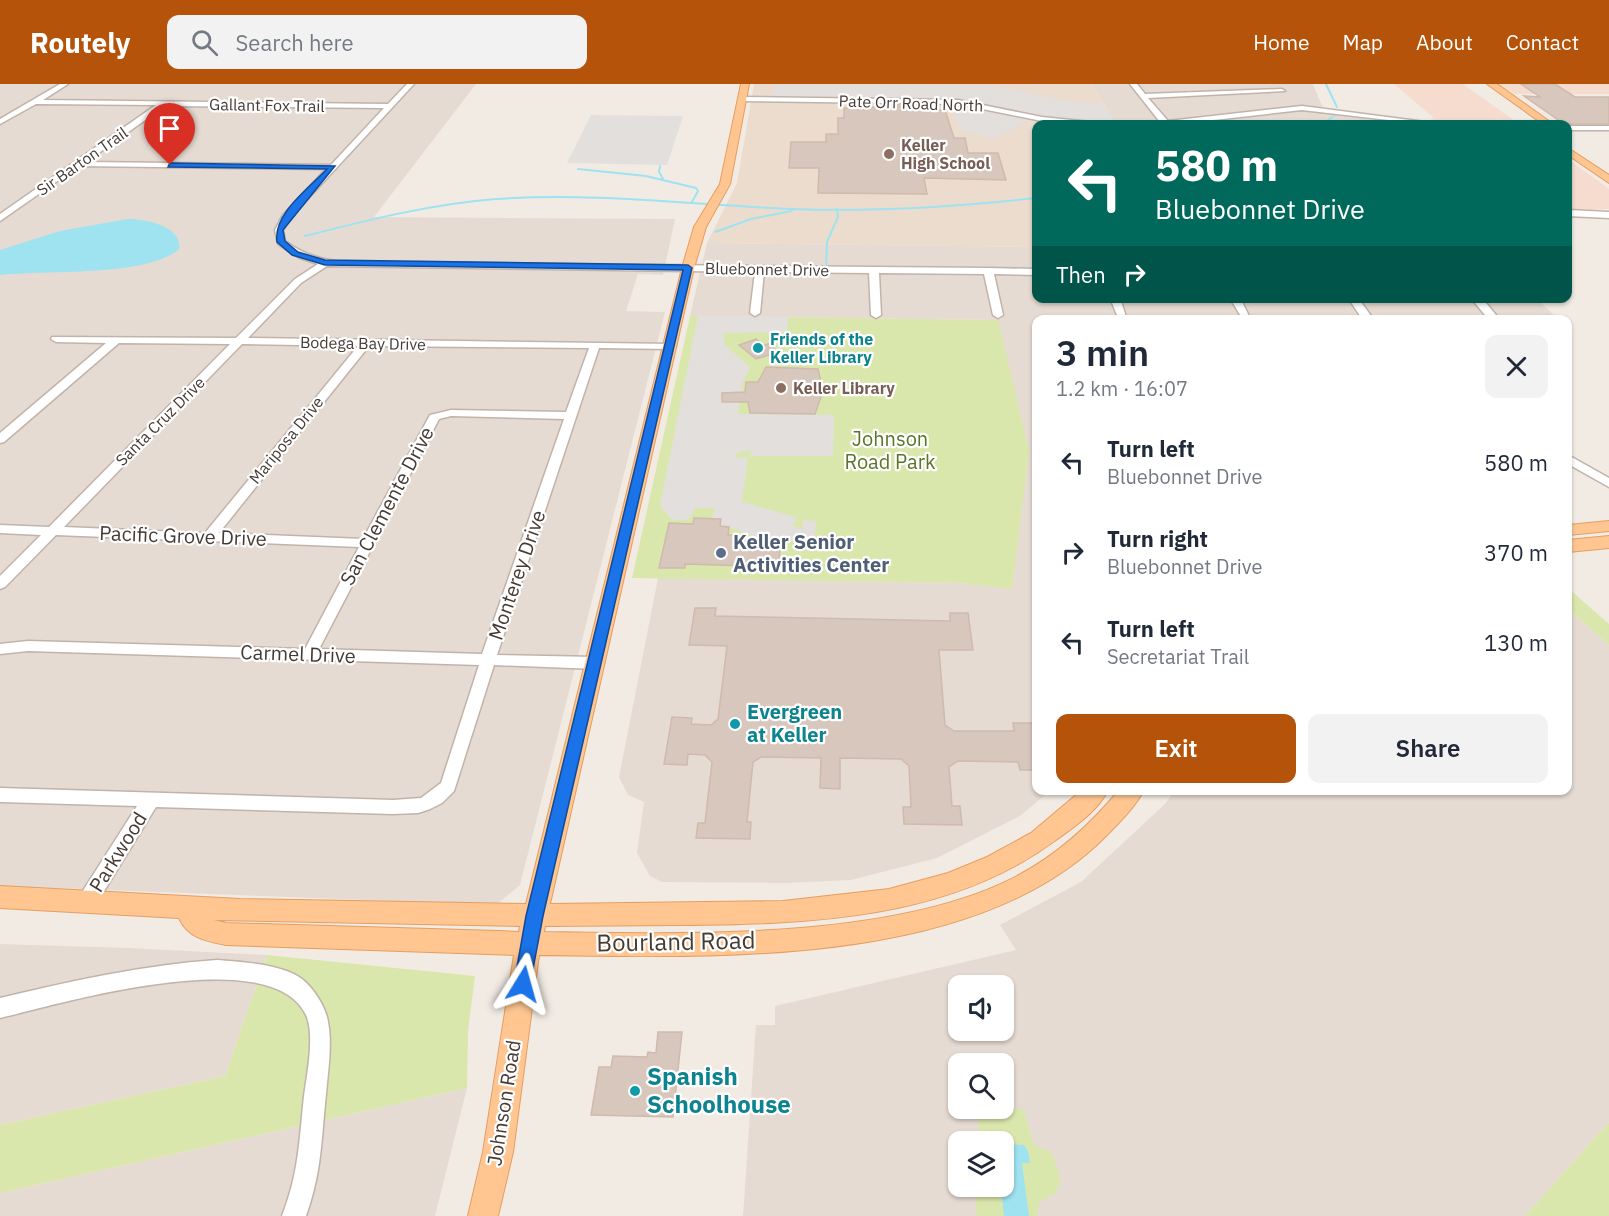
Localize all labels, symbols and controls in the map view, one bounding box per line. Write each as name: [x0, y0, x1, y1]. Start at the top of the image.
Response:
search box: [167, 15, 587, 69]
text: Routely: [30, 24, 131, 61]
icon: search: [188, 26, 221, 59]
text: Search here: [236, 28, 354, 57]
text: Home: [1253, 28, 1310, 56]
text: Map: [1343, 28, 1383, 56]
text: About: [1416, 28, 1473, 56]
text: Contact: [1506, 28, 1579, 56]
street label: Pate Orr Road North: [838, 90, 984, 116]
street label: Gallant Fox Trail: [209, 94, 325, 116]
pin: [144, 103, 195, 165]
icon: arrive: [153, 112, 186, 145]
street label: Sir Barton Trail: [33, 122, 131, 200]
place label: Keller High School: [901, 135, 990, 173]
text: 580 m: [1155, 138, 1278, 193]
icon: left: [1056, 144, 1134, 222]
marker: Keller High School: [882, 147, 896, 161]
text: Bluebonnet Drive: [1155, 191, 1365, 226]
street label: Bluebonnet Drive: [705, 258, 830, 280]
icon: right: [1118, 258, 1151, 291]
text: Then: [1056, 260, 1106, 289]
place label: Friends of the Keller Library: [770, 329, 873, 367]
text: 3 min: [1056, 329, 1149, 376]
street label: Bodega Bay Drive: [300, 332, 426, 354]
button: close: [1485, 335, 1548, 398]
marker: Friends of the Keller Library: [751, 341, 765, 355]
street label: Santa Cruz Drive: [111, 372, 209, 470]
text: 1.2 km · 16:07: [1056, 375, 1188, 402]
place label: Keller Library: [793, 378, 895, 398]
marker: Keller Library: [774, 381, 788, 395]
street label: Mariposa Drive: [245, 392, 328, 488]
street label: San Clemente Drive: [333, 422, 440, 590]
park label: Johnson Road Park: [844, 425, 936, 475]
text: Turn left: [1107, 434, 1195, 463]
icon: left: [1056, 446, 1089, 479]
text: 580 m: [1484, 448, 1548, 477]
text: Bluebonnet Drive: [1107, 463, 1263, 490]
street label: Monterey Drive: [482, 506, 551, 644]
street label: Pacific Grove Drive: [99, 519, 267, 552]
text: Turn right: [1107, 524, 1208, 553]
place label: Keller Senior Activities Center: [733, 528, 889, 578]
icon: right: [1056, 536, 1089, 569]
text: 370 m: [1484, 538, 1548, 567]
marker: Keller Senior Activities Center: [714, 546, 728, 560]
text: Bluebonnet Drive: [1107, 553, 1263, 580]
text: Turn left: [1107, 614, 1195, 643]
icon: left: [1056, 626, 1089, 659]
text: 130 m: [1484, 628, 1548, 657]
street label: Carmel Drive: [240, 638, 356, 669]
text: Secretariat Trail: [1107, 643, 1249, 670]
place label: Evergreen at Keller: [747, 698, 842, 748]
button: Exit: [1056, 714, 1296, 783]
button: Share: [1308, 714, 1548, 783]
marker: Evergreen at Keller: [728, 717, 742, 731]
street label: Parkwood: [82, 807, 153, 897]
street label: Bourland Road: [596, 924, 756, 958]
position arrow: [491, 952, 555, 1016]
map controls: [948, 975, 1014, 1197]
button: sound: [948, 975, 1014, 1041]
street label: Johnson Road: [480, 1038, 527, 1168]
button: search: [948, 1053, 1014, 1119]
place label: Spanish Schoolhouse: [647, 1060, 791, 1120]
marker: Spanish Schoolhouse: [628, 1084, 642, 1098]
button: layers: [948, 1131, 1014, 1197]

